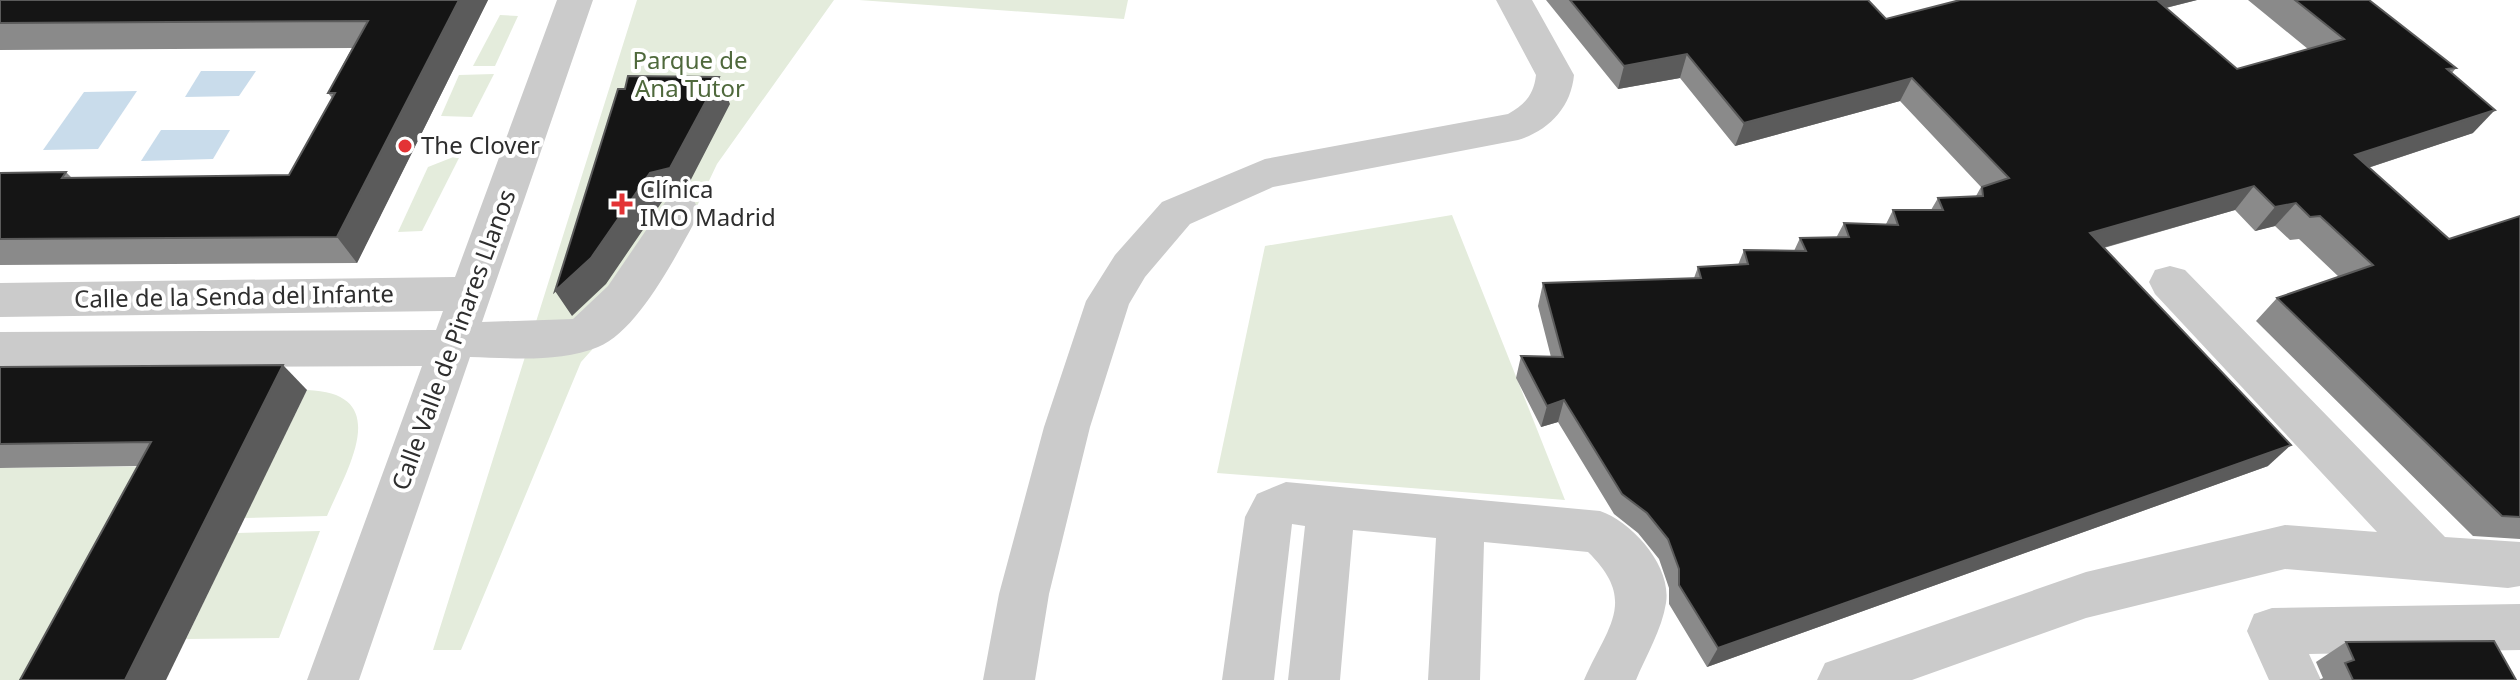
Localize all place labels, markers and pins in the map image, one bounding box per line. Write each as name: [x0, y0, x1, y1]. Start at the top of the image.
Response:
place label: The Clover: [421, 128, 540, 161]
marker: The Clover: [396, 137, 414, 155]
place label: Clínica IMO Madrid: [640, 172, 776, 233]
marker: Clínica IMO Madrid: [611, 193, 633, 215]

